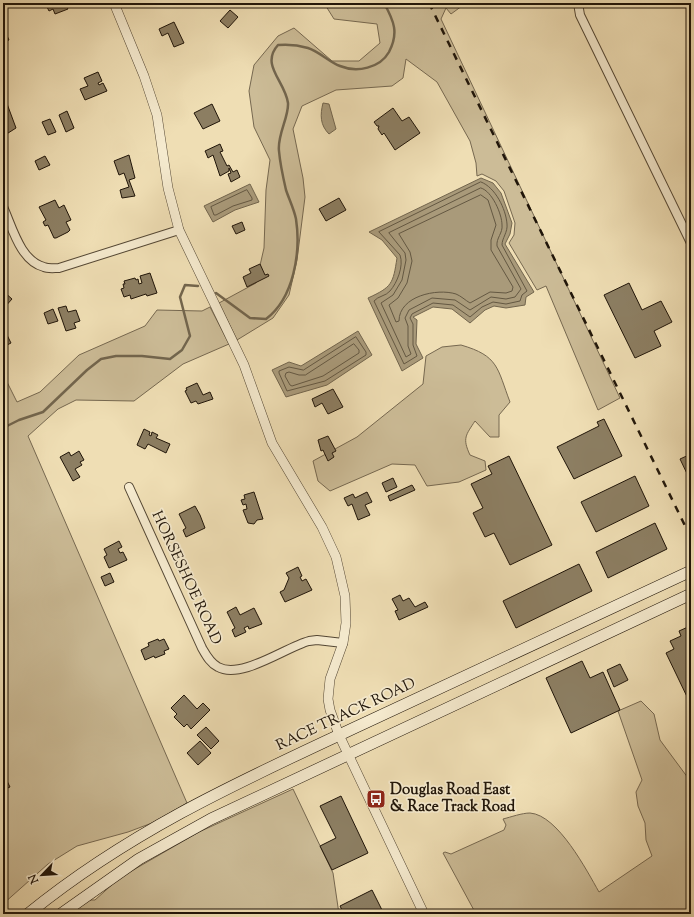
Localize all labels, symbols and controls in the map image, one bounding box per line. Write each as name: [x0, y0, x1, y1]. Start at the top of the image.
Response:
street label: HORSESHOE ROAD: [146, 508, 226, 648]
street label: RACE TRACK ROAD: [273, 673, 419, 757]
place label: Douglas Road East & Race Track Road: [390, 780, 516, 818]
bus stop icon: Douglas Road East & Race Track Road: [365, 788, 387, 810]
north arrow: [22, 855, 62, 895]
text: N: [25, 871, 43, 887]

